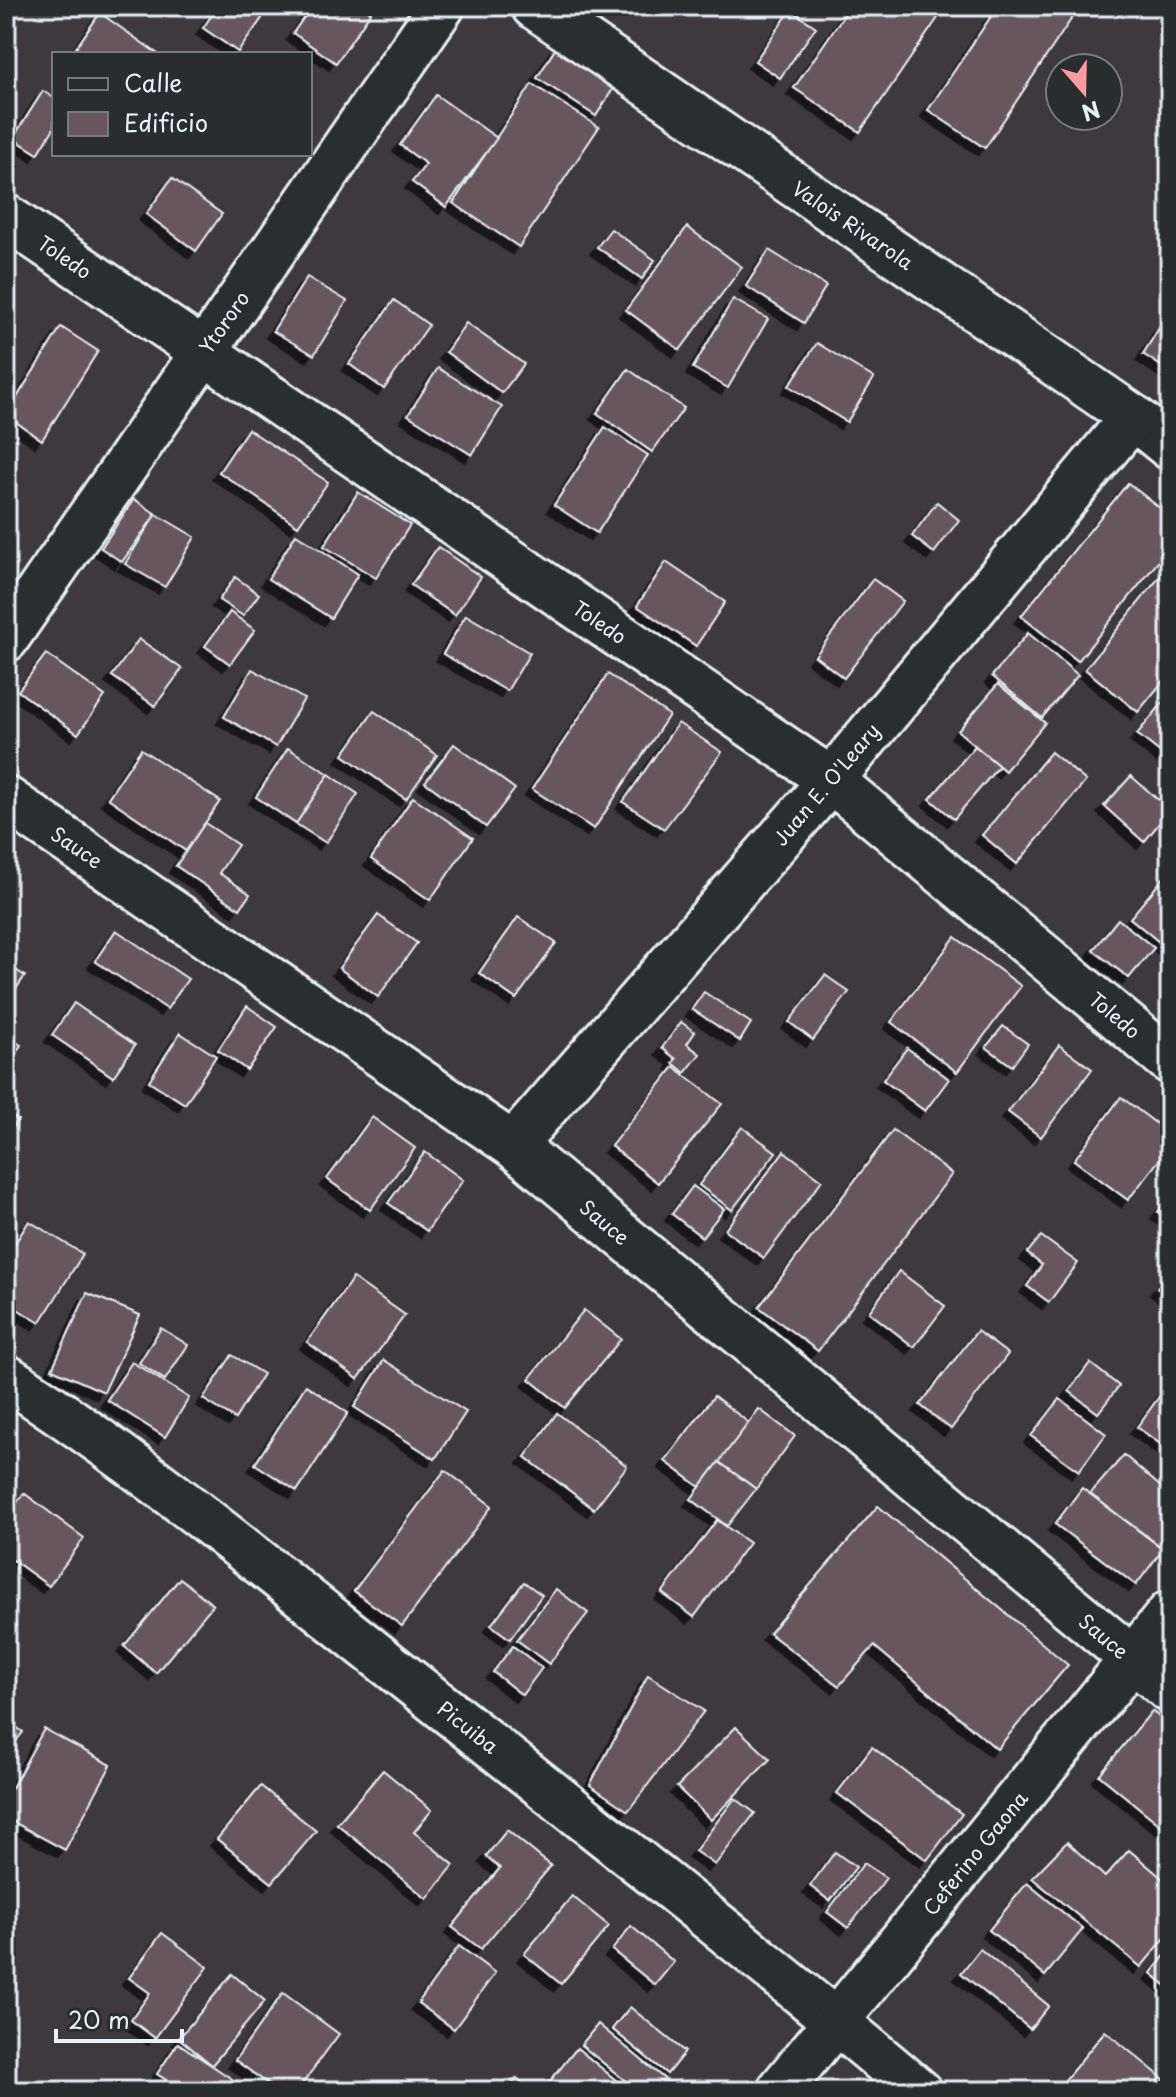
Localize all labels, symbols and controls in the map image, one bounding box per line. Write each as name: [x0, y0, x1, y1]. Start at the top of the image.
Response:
legend: [52, 52, 312, 156]
north arrow: [1044, 52, 1124, 132]
text: Calle: [124, 64, 182, 100]
text: N: [1078, 94, 1105, 131]
text: Edificio: [124, 104, 208, 140]
street label: Valois Rivarola: [786, 173, 920, 277]
street label: Toledo: [32, 228, 98, 286]
street label: Ytororo: [191, 284, 257, 360]
street label: Toledo: [567, 593, 633, 651]
street label: Juan E. O'Leary: [766, 716, 886, 852]
street label: Sauce: [45, 819, 109, 875]
street label: Toledo: [1083, 985, 1147, 1045]
street label: Sauce: [574, 1192, 636, 1252]
street label: Sauce: [1073, 1606, 1135, 1666]
street label: Picuiba: [431, 1693, 505, 1761]
street label: Ceferino Gaona: [915, 1784, 1035, 1922]
scale bar: [56, 1993, 182, 2043]
text: 20 m: [68, 2001, 130, 2037]

